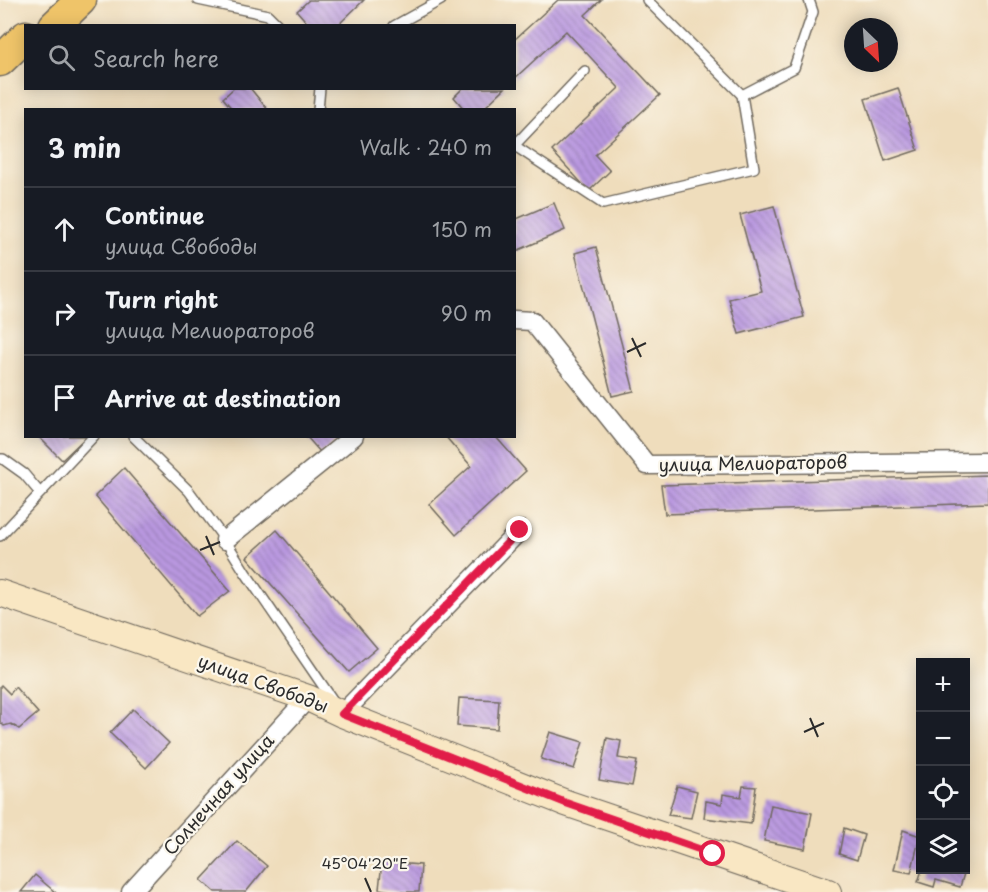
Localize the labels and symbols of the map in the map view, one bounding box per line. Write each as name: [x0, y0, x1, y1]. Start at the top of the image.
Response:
north arrow: [844, 18, 898, 72]
street label: улица Мелиораторов: [658, 447, 847, 478]
route end: [506, 516, 532, 542]
street label: улица Свободы: [194, 646, 333, 719]
street label: Солнечная улица: [156, 727, 280, 861]
route start: [699, 840, 725, 866]
text: 45°04'20"E: [322, 851, 408, 874]

